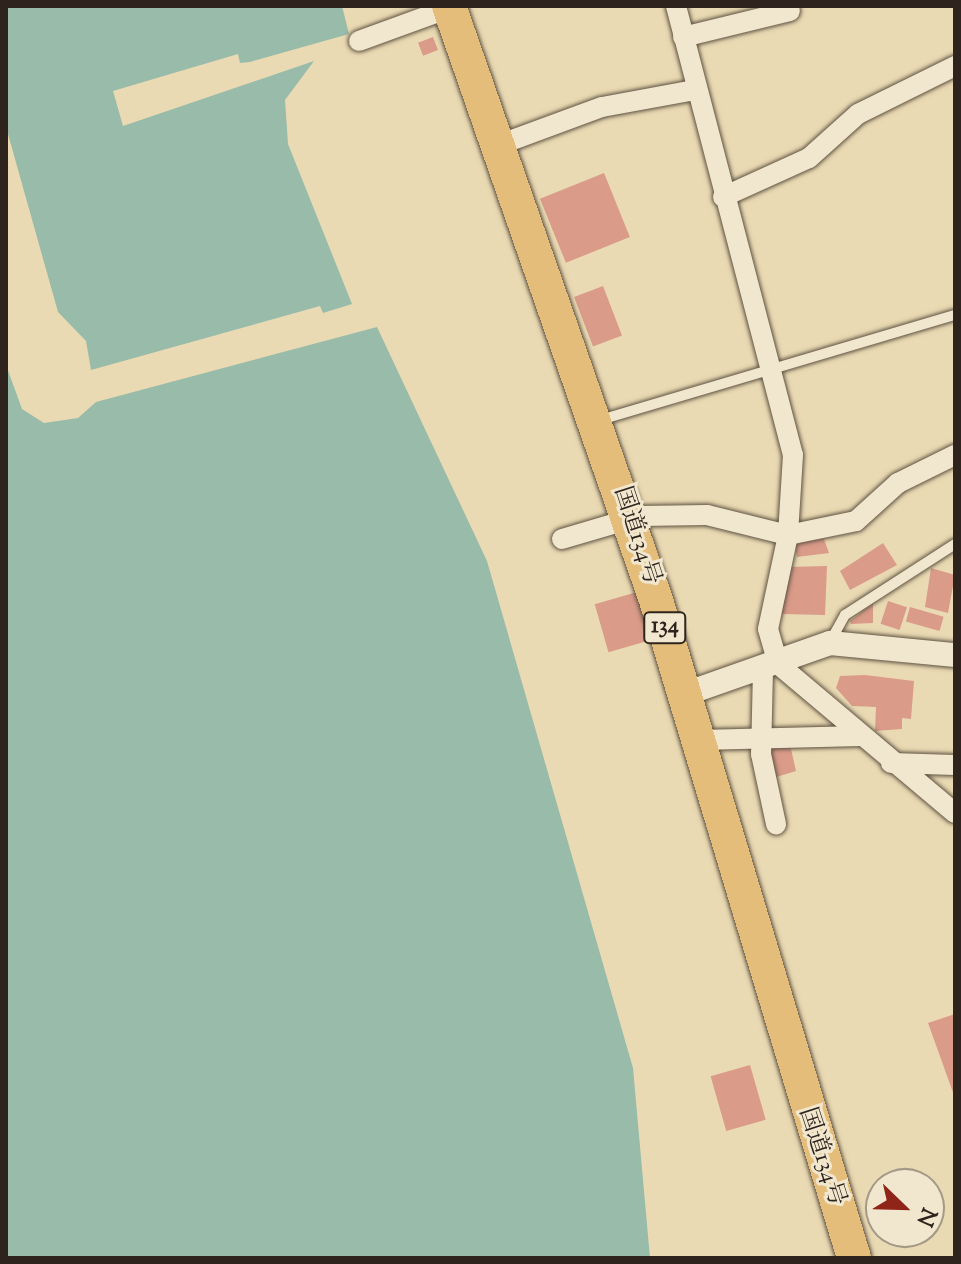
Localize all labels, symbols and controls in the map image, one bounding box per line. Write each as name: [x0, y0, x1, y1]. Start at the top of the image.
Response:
street label: 国道134号: [607, 483, 665, 589]
road number: 134: [643, 610, 687, 646]
street label: 国道134号: [792, 1104, 850, 1210]
north arrow: [865, 1168, 945, 1248]
text: N: [907, 1202, 943, 1231]

